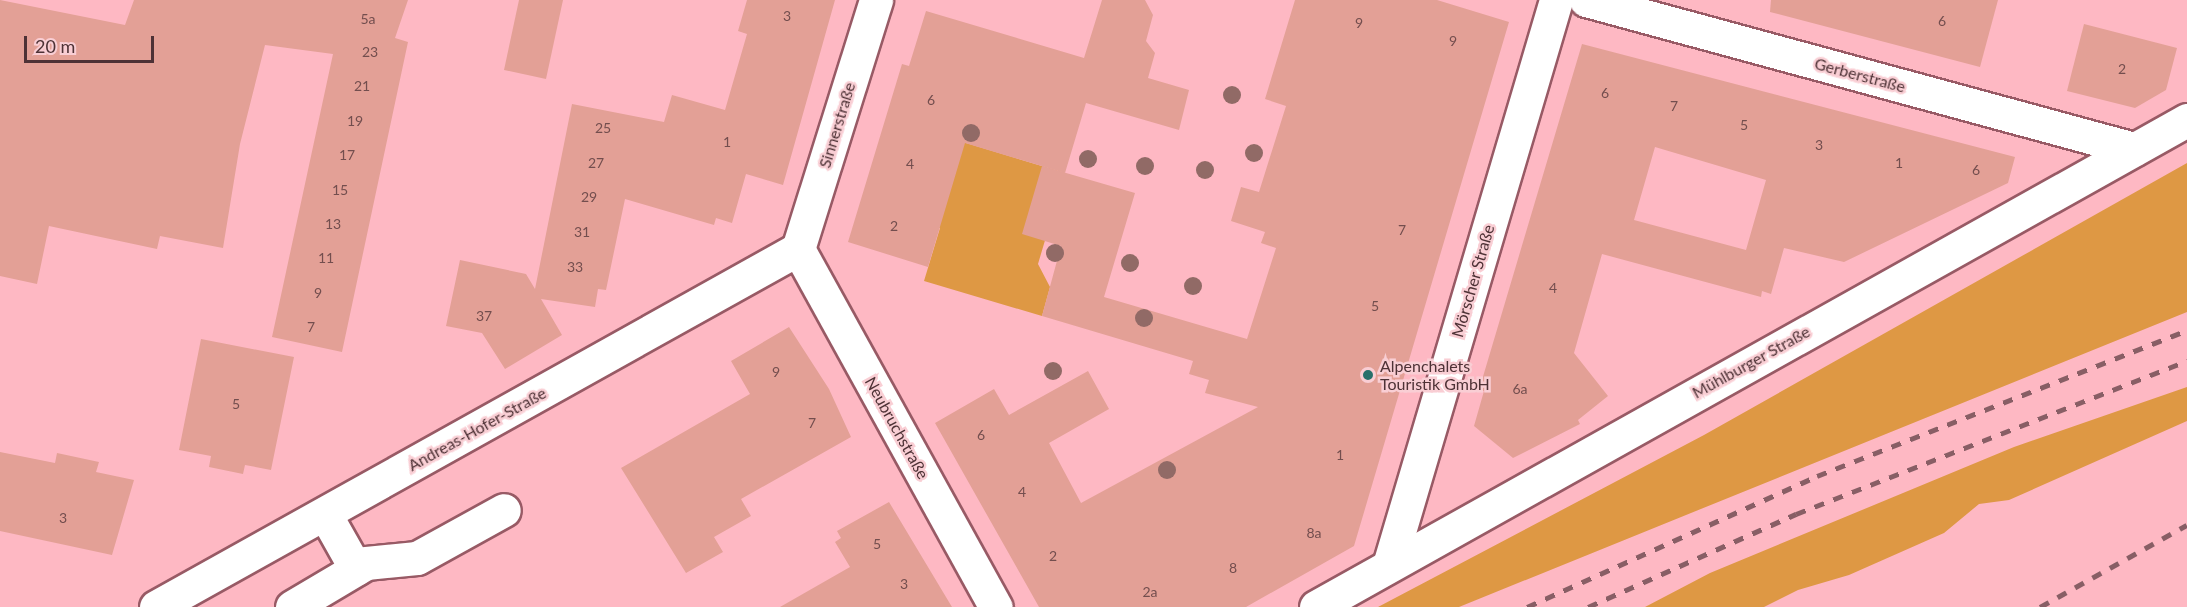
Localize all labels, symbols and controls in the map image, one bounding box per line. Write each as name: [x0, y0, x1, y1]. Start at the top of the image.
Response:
house number: 3: [783, 8, 791, 24]
house number: 5a: [360, 11, 376, 27]
house number: 6: [1938, 13, 1946, 29]
house number: 9: [1355, 15, 1363, 31]
scale bar: [27, 24, 158, 62]
house number: 9: [1449, 33, 1457, 49]
text: 20 m: [35, 35, 75, 57]
house number: 23: [362, 44, 378, 60]
street label: Gerberstraße: [1813, 54, 1907, 96]
house number: 2: [2118, 61, 2126, 77]
house number: 21: [354, 78, 370, 94]
street label: Sinnerstraße: [815, 80, 859, 170]
house number: 6: [1601, 85, 1609, 101]
house number: 6: [927, 92, 935, 108]
house number: 7: [1670, 98, 1678, 114]
house number: 19: [347, 113, 363, 129]
house number: 5: [1740, 117, 1748, 133]
house number: 25: [595, 120, 611, 136]
house number: 1: [723, 134, 731, 150]
house number: 3: [1815, 137, 1823, 153]
house number: 17: [339, 147, 355, 163]
house number: 27: [588, 155, 604, 171]
house number: 1: [1895, 155, 1903, 171]
house number: 4: [906, 156, 914, 172]
house number: 6: [1972, 162, 1980, 178]
house number: 15: [332, 182, 348, 198]
house number: 29: [581, 189, 597, 205]
house number: 13: [325, 216, 341, 232]
house number: 2: [890, 218, 898, 234]
house number: 7: [1398, 222, 1406, 238]
street label: Mörscher Straße: [1448, 222, 1498, 340]
house number: 31: [574, 224, 590, 240]
house number: 11: [318, 250, 334, 266]
house number: 33: [567, 259, 583, 275]
house number: 4: [1549, 280, 1557, 296]
house number: 9: [314, 285, 322, 301]
house number: 5: [1371, 298, 1379, 314]
house number: 37: [476, 308, 492, 324]
house number: 7: [307, 319, 315, 335]
street label: Mühlburger Straße: [1689, 322, 1813, 402]
place label: Alpenchalets Touristik GmbH: [1380, 356, 1490, 394]
house number: 9: [772, 364, 780, 380]
marker: Alpenchalets Touristik GmbH: [1361, 368, 1375, 382]
street label: Neubruchstraße: [861, 374, 933, 482]
house number: 6a: [1512, 381, 1528, 397]
street label: Andreas-Hofer-Straße: [405, 383, 549, 475]
house number: 5: [232, 396, 240, 412]
house number: 7: [808, 415, 816, 431]
house number: 6: [977, 427, 985, 443]
house number: 1: [1336, 447, 1344, 463]
house number: 4: [1018, 484, 1026, 500]
house number: 3: [59, 510, 67, 526]
house number: 8a: [1306, 525, 1322, 541]
house number: 5: [873, 536, 881, 552]
house number: 2: [1049, 548, 1057, 564]
house number: 8: [1229, 560, 1237, 576]
house number: 3: [900, 576, 908, 592]
house number: 2a: [1142, 584, 1158, 600]

